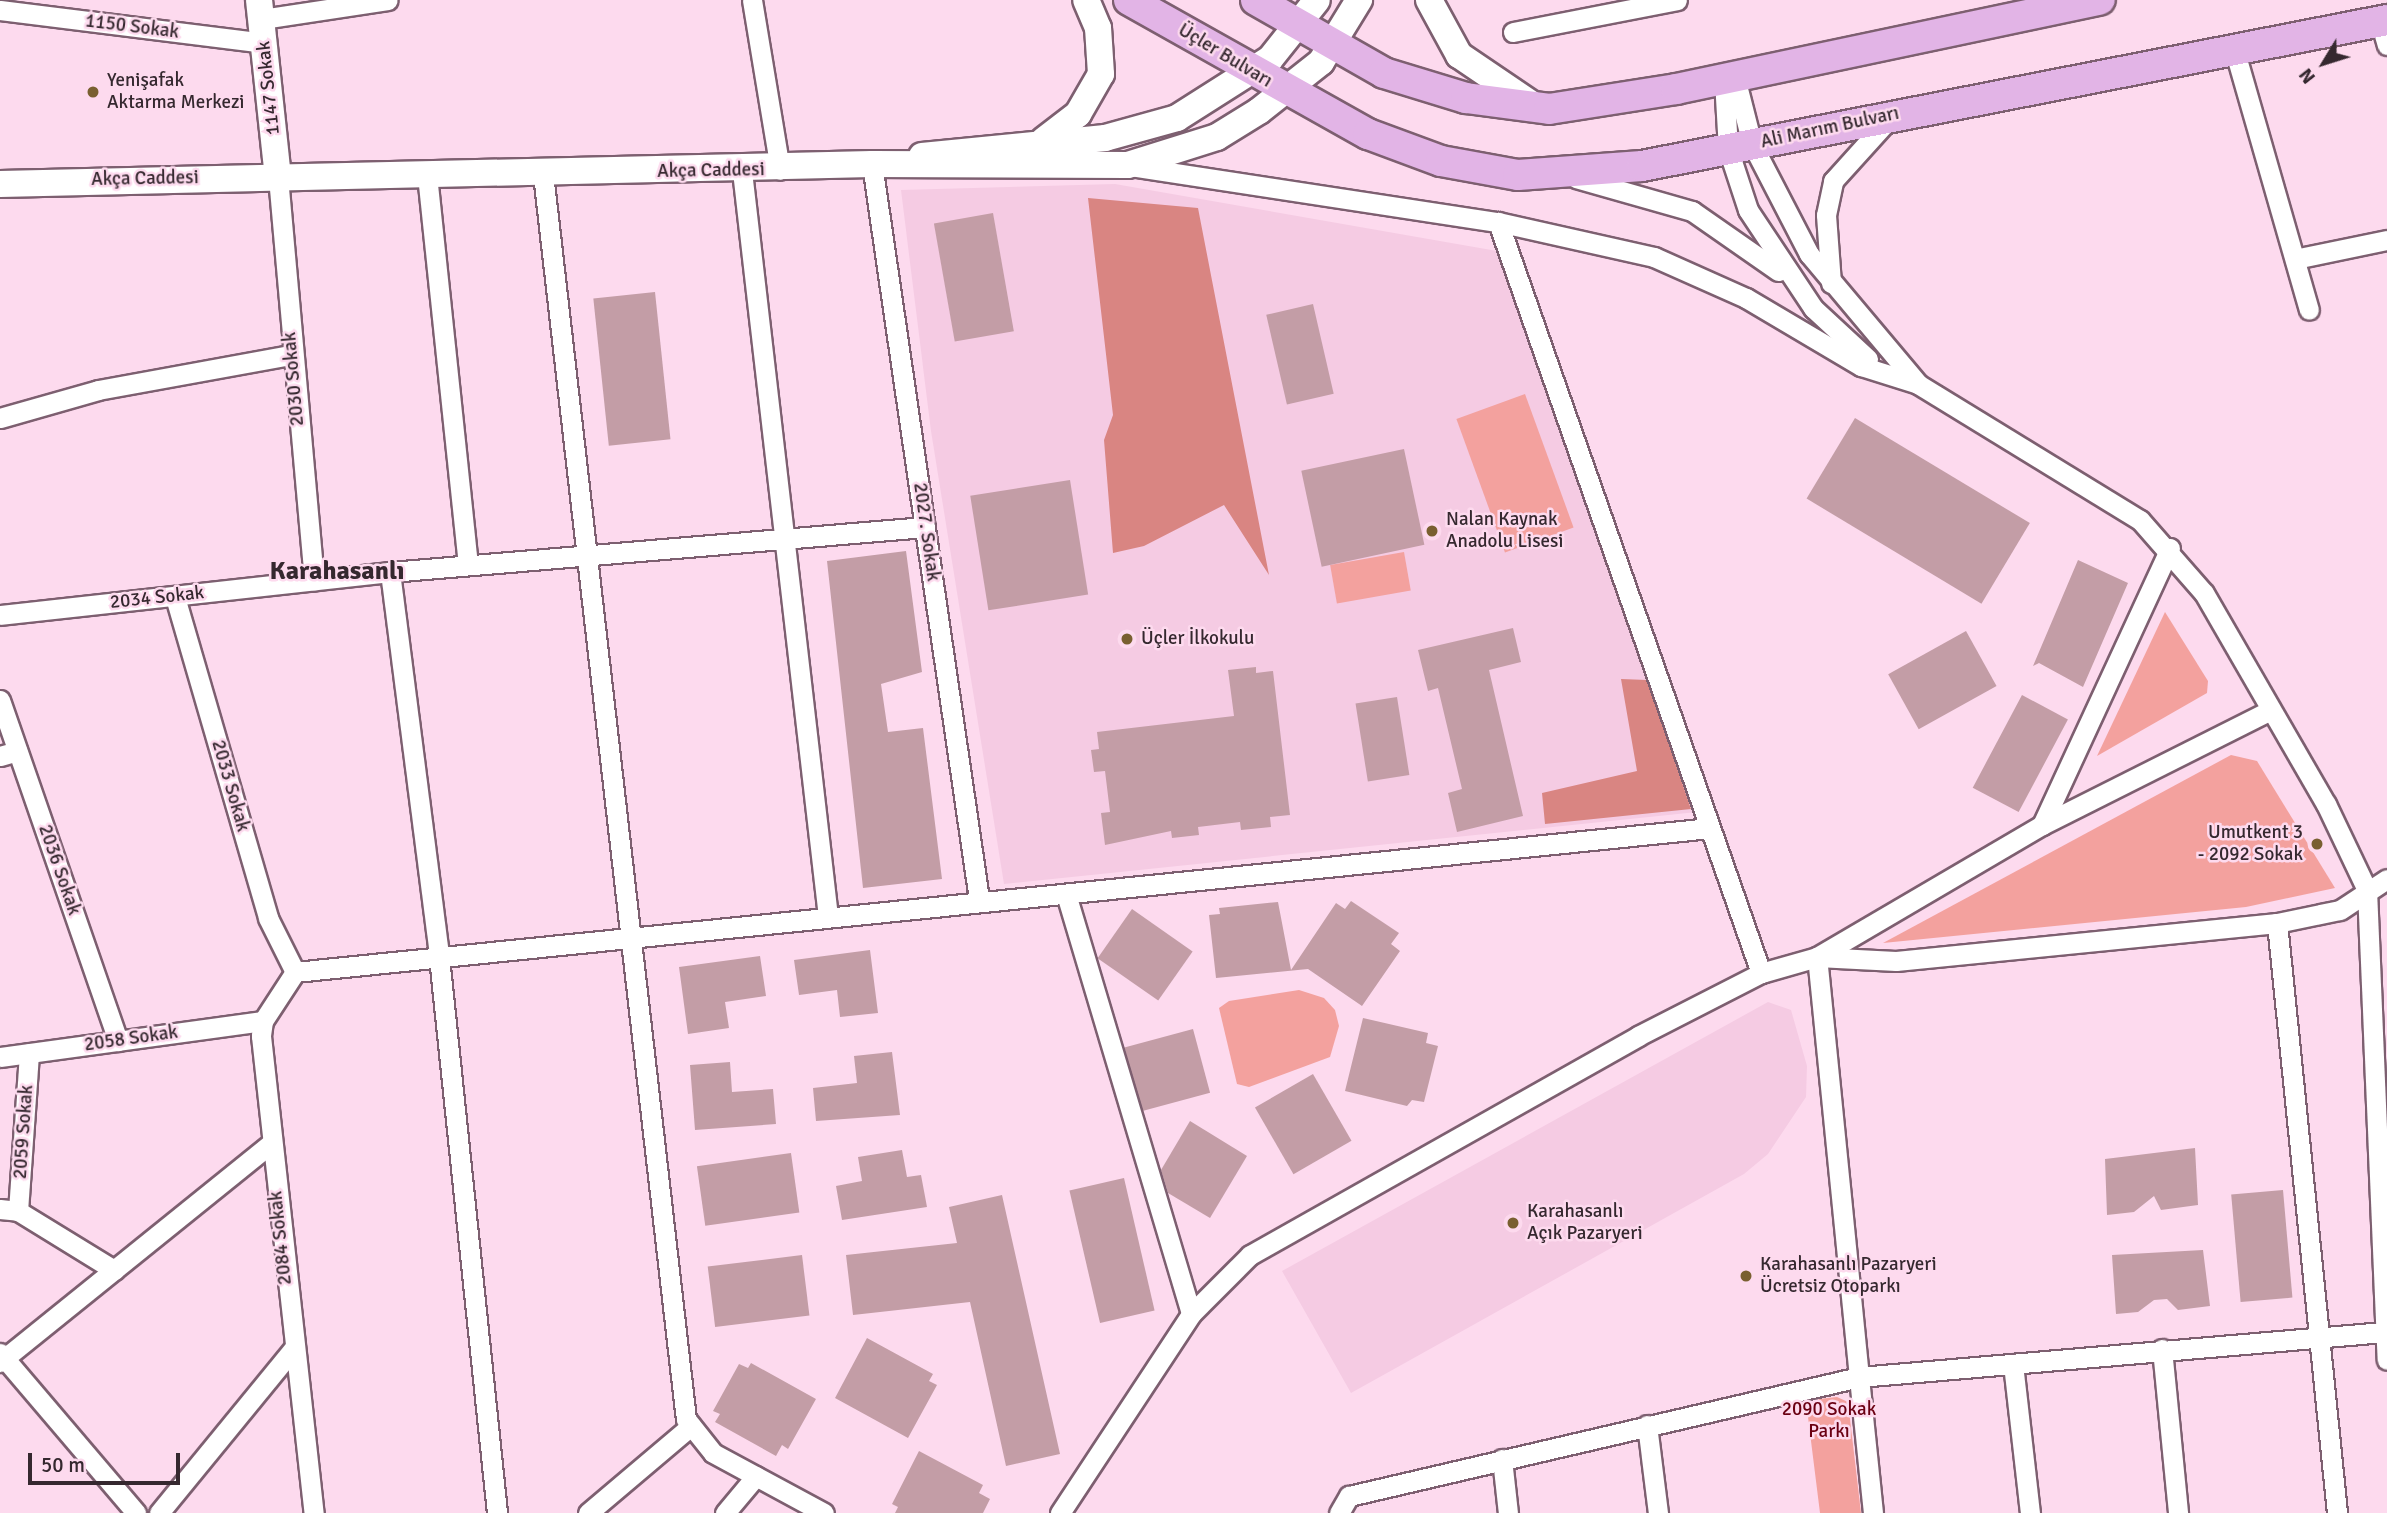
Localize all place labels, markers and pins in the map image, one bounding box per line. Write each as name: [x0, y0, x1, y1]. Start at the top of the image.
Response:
place label: Yenişafak Aktarma Merkezi: [107, 70, 245, 114]
marker: Yenişafak Aktarma Merkezi: [85, 84, 101, 100]
place label: Nalan Kaynak Anadolu Lisesi: [1446, 509, 1563, 553]
marker: Nalan Kaynak Anadolu Lisesi: [1424, 523, 1440, 539]
place label: Üçler İlkokulu: [1141, 628, 1254, 650]
marker: Üçler İlkokulu: [1119, 631, 1135, 647]
place label: Umutkent 3 - 2092 Sokak: [2198, 822, 2303, 866]
marker: Umutkent 3 - 2092 Sokak: [2309, 836, 2325, 852]
place label: Karahasanlı Açık Pazaryeri: [1527, 1201, 1643, 1245]
marker: Karahasanlı Açık Pazaryeri: [1505, 1215, 1521, 1231]
place label: Karahasanlı Pazaryeri Ücretsiz Otoparkı: [1760, 1254, 1937, 1298]
marker: Karahasanlı Pazaryeri Ücretsiz Otoparkı: [1738, 1268, 1754, 1284]

